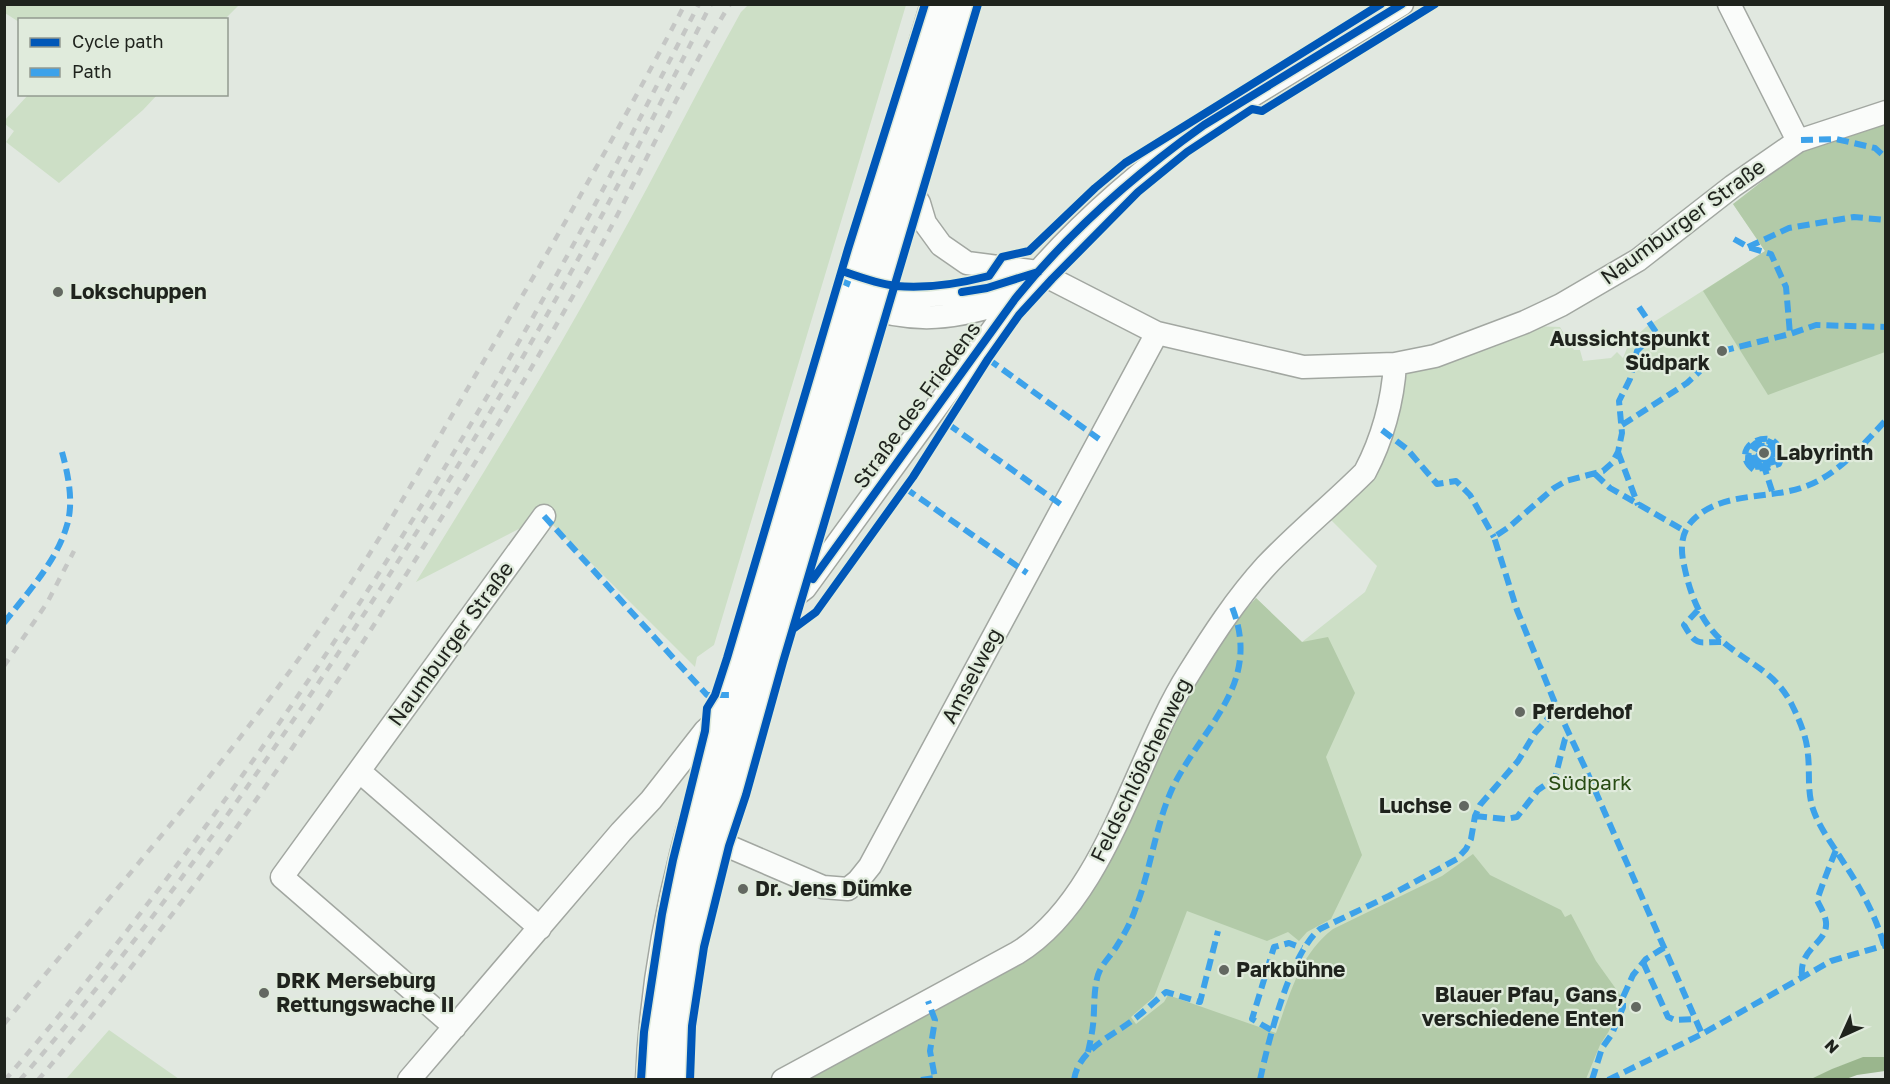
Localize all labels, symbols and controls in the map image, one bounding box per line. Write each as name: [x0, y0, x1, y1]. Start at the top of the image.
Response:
legend: [18, 18, 228, 96]
text: Cycle path: [72, 30, 164, 52]
text: Path: [72, 60, 112, 82]
street label: Naumburger Straße: [1595, 153, 1770, 290]
place label: Lokschuppen: [70, 278, 207, 304]
marker: Lokschuppen: [51, 285, 65, 299]
street label: Straße des Friedens: [847, 316, 985, 493]
place label: Aussichtspunkt Südpark: [1550, 325, 1710, 375]
marker: Aussichtspunkt Südpark: [1715, 344, 1729, 358]
place label: Labyrinth: [1776, 439, 1873, 465]
marker: Labyrinth: [1757, 446, 1771, 460]
street label: Naumburger Straße: [382, 556, 519, 731]
street label: Amselweg: [935, 623, 1007, 728]
street label: Feldschlößchenweg: [1084, 673, 1196, 866]
place label: Pferdehof: [1532, 698, 1633, 724]
marker: Pferdehof: [1513, 705, 1527, 719]
park label: Südpark: [1548, 769, 1632, 795]
place label: Luchse: [1379, 792, 1452, 818]
marker: Luchse: [1457, 799, 1471, 813]
place label: Dr. Jens Dümke: [755, 875, 912, 901]
marker: Dr. Jens Dümke: [736, 882, 750, 896]
place label: Parkbühne: [1236, 956, 1346, 982]
marker: Parkbühne: [1217, 963, 1231, 977]
place label: DRK Merseburg Rettungswache II: [276, 967, 455, 1017]
place label: Blauer Pfau, Gans, verschiedene Enten: [1422, 981, 1624, 1031]
marker: DRK Merseburg Rettungswache II: [257, 986, 271, 1000]
marker: Blauer Pfau, Gans, verschiedene Enten: [1629, 1000, 1643, 1014]
north arrow: [1812, 1006, 1872, 1066]
text: N: [1820, 1035, 1843, 1058]

